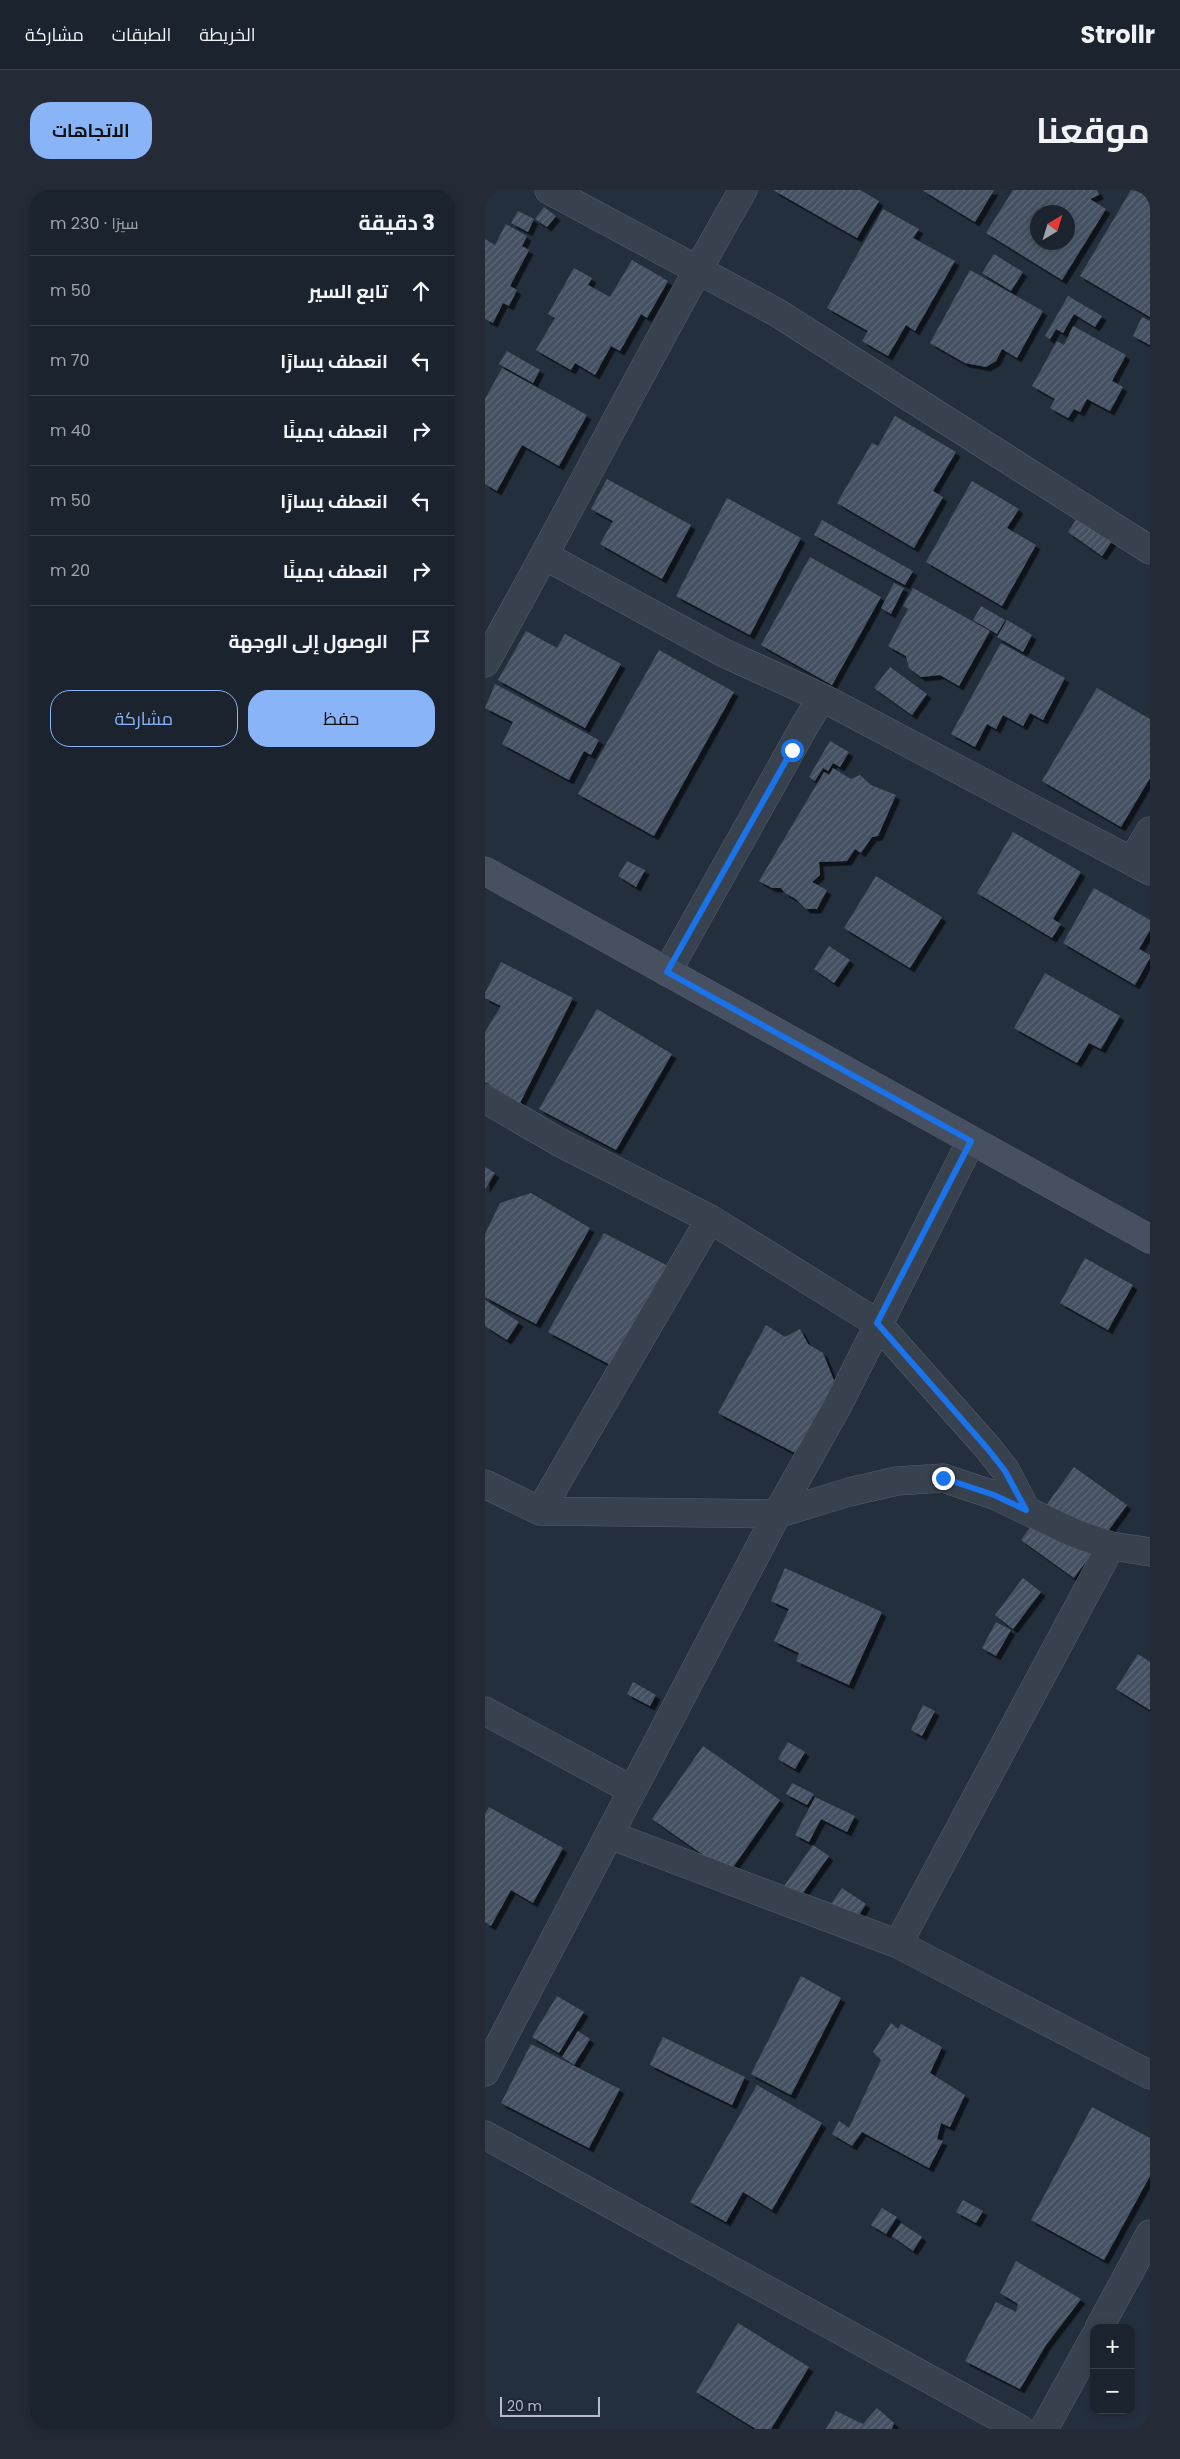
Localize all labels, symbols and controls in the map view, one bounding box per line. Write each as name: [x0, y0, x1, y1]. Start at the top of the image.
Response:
text: Strollr: [1081, 18, 1155, 51]
text: مشاركة: [25, 22, 84, 47]
text: الطبقات: [112, 22, 171, 47]
text: الخريطة: [199, 22, 256, 47]
button: الاتجاهات: [30, 102, 152, 159]
text: موقعنا: [1036, 106, 1150, 155]
north arrow: [1030, 205, 1075, 250]
text: 3 دقيقة: [358, 208, 435, 237]
text: سيرًا · 230 m: [50, 212, 138, 235]
icon: ahead: [407, 277, 435, 305]
text: تابع السير: [308, 278, 388, 305]
text: 50 m: [50, 279, 91, 302]
icon: left: [407, 347, 435, 375]
text: انعطف يسارًا: [280, 348, 388, 375]
text: 70 m: [50, 349, 90, 372]
icon: right: [407, 417, 435, 445]
text: انعطف يمينًا: [283, 418, 388, 445]
text: 40 m: [50, 419, 91, 442]
icon: left: [407, 487, 435, 515]
text: انعطف يسارًا: [280, 488, 388, 515]
text: 50 m: [50, 489, 91, 512]
icon: right: [407, 557, 435, 585]
text: انعطف يمينًا: [283, 558, 388, 585]
text: 20 m: [50, 559, 90, 582]
icon: arrive: [407, 627, 435, 655]
text: الوصول إلى الوجهة: [229, 628, 388, 655]
button: مشاركة: [50, 690, 238, 747]
button: حفظ: [248, 690, 435, 747]
route start: [781, 739, 804, 762]
route end: [932, 1467, 955, 1490]
map controls: [1090, 2324, 1135, 2414]
button: +: [1090, 2324, 1135, 2369]
button: −: [1090, 2369, 1135, 2414]
scale bar: [500, 2394, 600, 2417]
text: 20 m: [507, 2396, 542, 2416]

